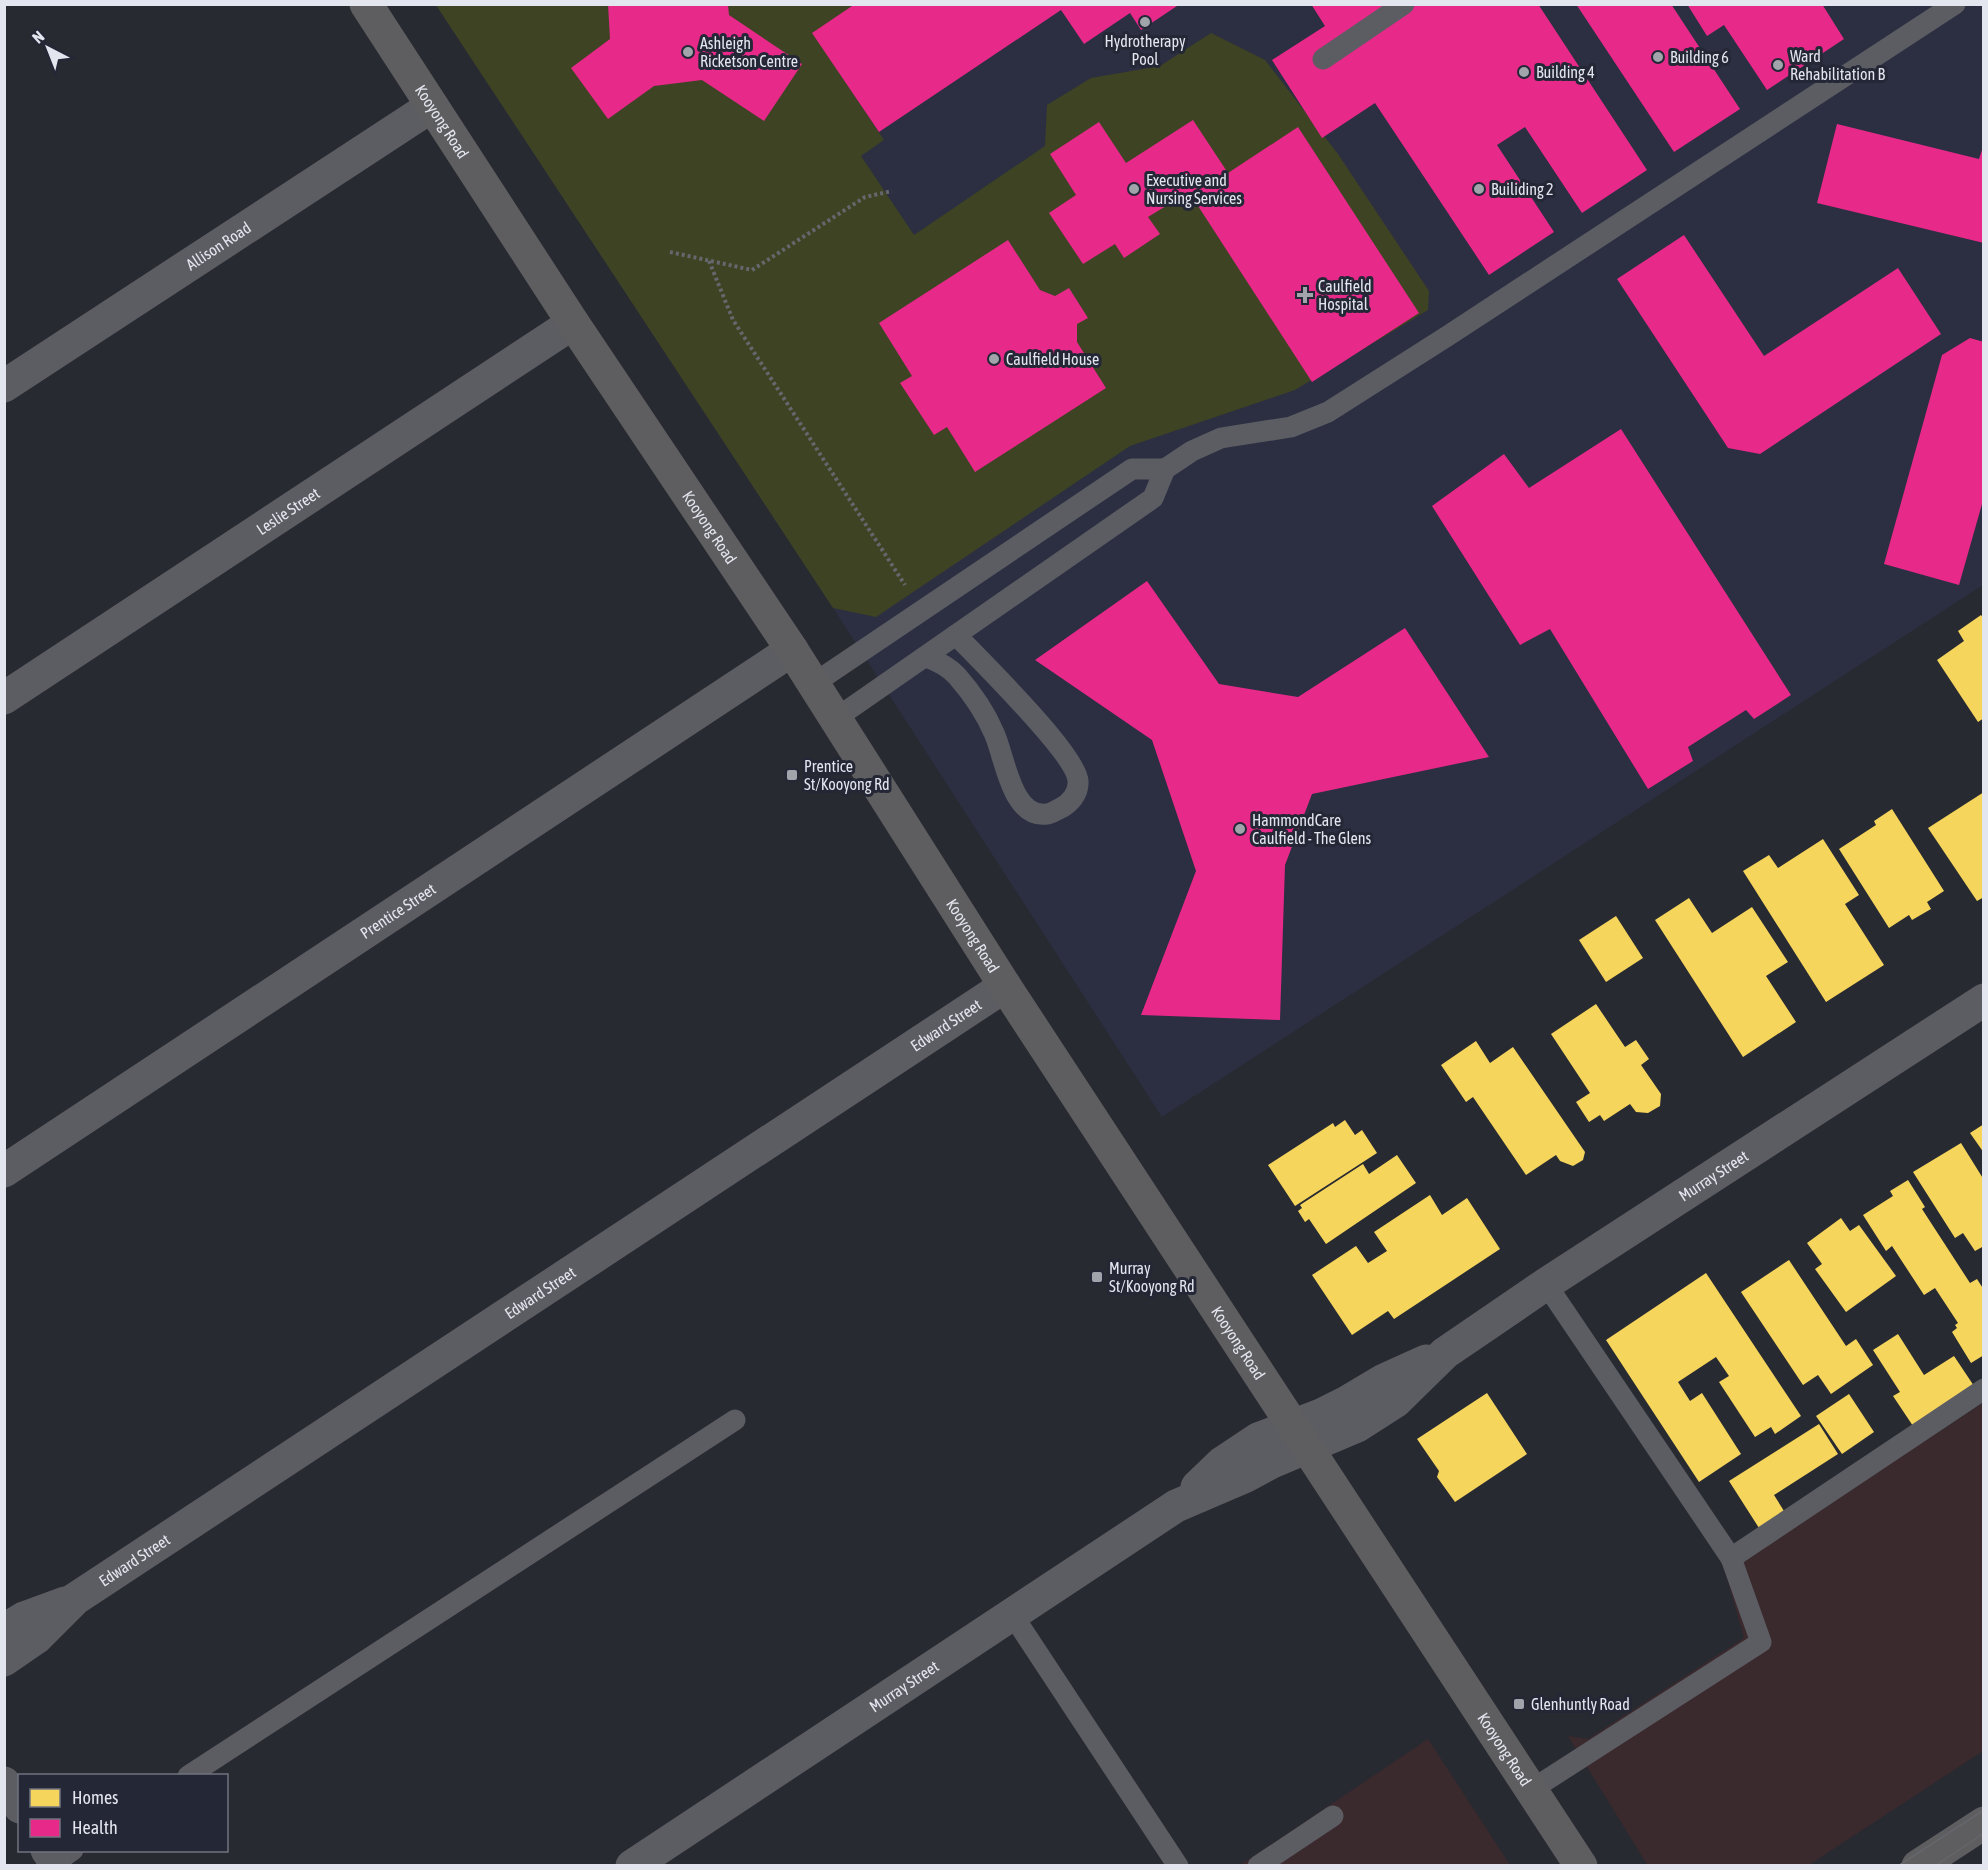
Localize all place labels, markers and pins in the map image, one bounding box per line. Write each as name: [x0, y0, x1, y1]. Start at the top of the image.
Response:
marker: Hydrotherapy Pool: [1138, 15, 1152, 29]
place label: Hydrotherapy Pool: [1104, 32, 1186, 68]
place label: Ashleigh Ricketson Centre: [700, 34, 798, 70]
marker: Ashleigh Ricketson Centre: [681, 45, 695, 59]
place label: Ward Rehabilitation B: [1790, 47, 1885, 83]
place label: Building 6: [1670, 48, 1729, 67]
marker: Building 6: [1651, 50, 1665, 64]
marker: Ward Rehabilitation B: [1771, 58, 1785, 72]
place label: Building 4: [1536, 63, 1595, 82]
marker: Building 4: [1517, 65, 1531, 79]
place label: Executive and Nursing Services: [1146, 171, 1242, 208]
place label: Builiding 2: [1491, 180, 1554, 199]
marker: Executive and Nursing Services: [1127, 182, 1141, 196]
marker: Builiding 2: [1472, 182, 1486, 196]
place label: Caulfield Hospital: [1318, 277, 1372, 314]
marker: Caulfield Hospital: [1296, 286, 1314, 304]
place label: Caulfield House: [1006, 350, 1099, 368]
marker: Caulfield House: [987, 352, 1001, 366]
place label: Prentice St/Kooyong Rd: [804, 757, 890, 794]
marker: Prentice St/Kooyong Rd: [785, 768, 799, 782]
place label: HammondCare Caulfield - The Glens: [1252, 811, 1372, 847]
marker: HammondCare Caulfield - The Glens: [1233, 822, 1247, 836]
place label: Murray St/Kooyong Rd: [1109, 1259, 1195, 1296]
marker: Murray St/Kooyong Rd: [1090, 1270, 1104, 1284]
place label: Glenhuntly Road: [1531, 1695, 1630, 1714]
marker: Glenhuntly Road: [1512, 1697, 1526, 1711]

